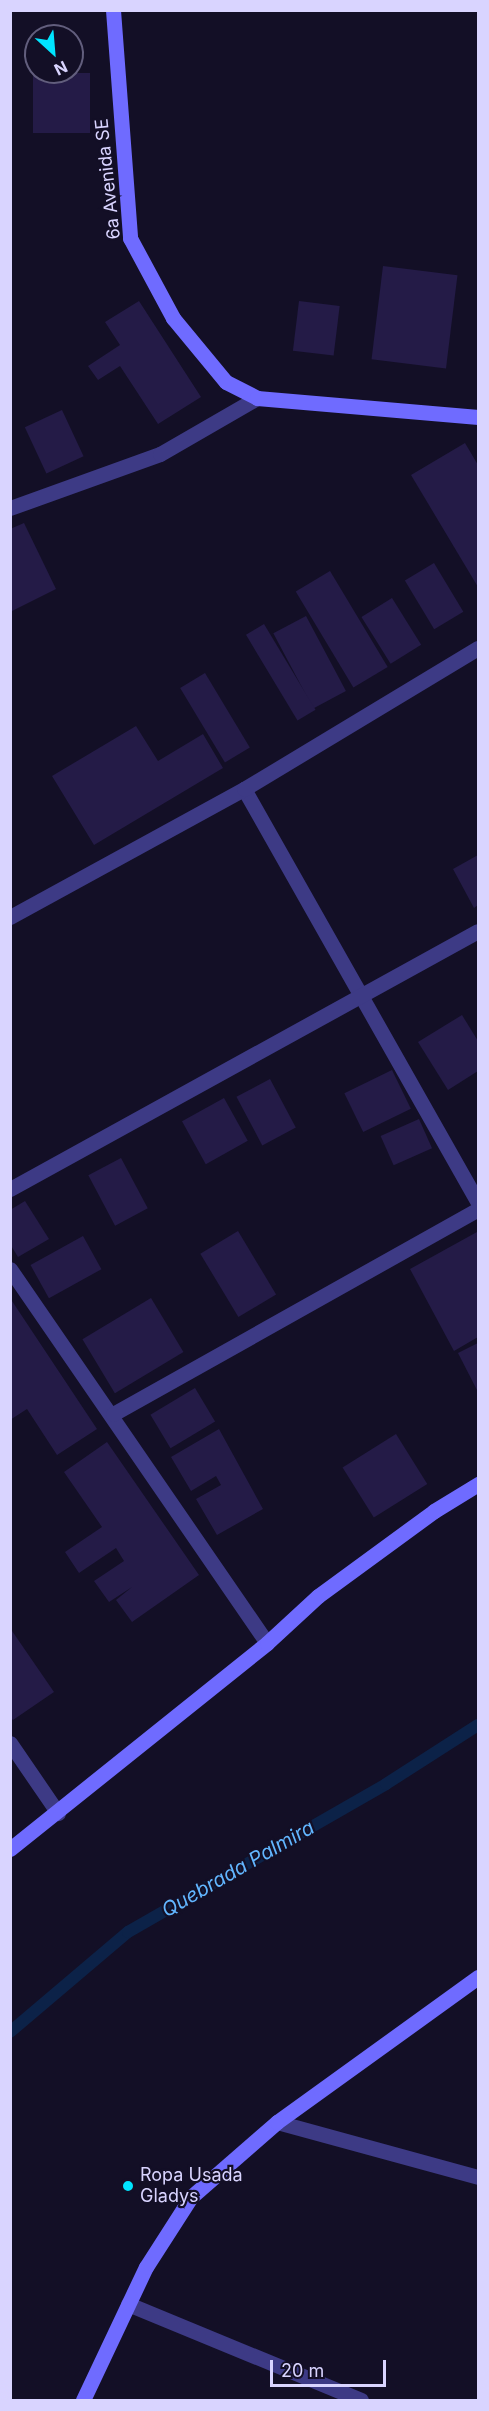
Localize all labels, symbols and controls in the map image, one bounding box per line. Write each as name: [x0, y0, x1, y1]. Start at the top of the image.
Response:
north arrow: [24, 24, 84, 84]
text: N: [51, 57, 71, 80]
street label: 6a Avenida SE: [91, 118, 125, 240]
water label: Quebrada Palmira: [157, 1816, 319, 1922]
place label: Ropa Usada Gladys: [140, 2165, 243, 2208]
marker: Ropa Usada Gladys: [121, 2179, 135, 2193]
scale bar: [273, 2348, 388, 2386]
text: 20 m: [281, 2360, 324, 2381]

